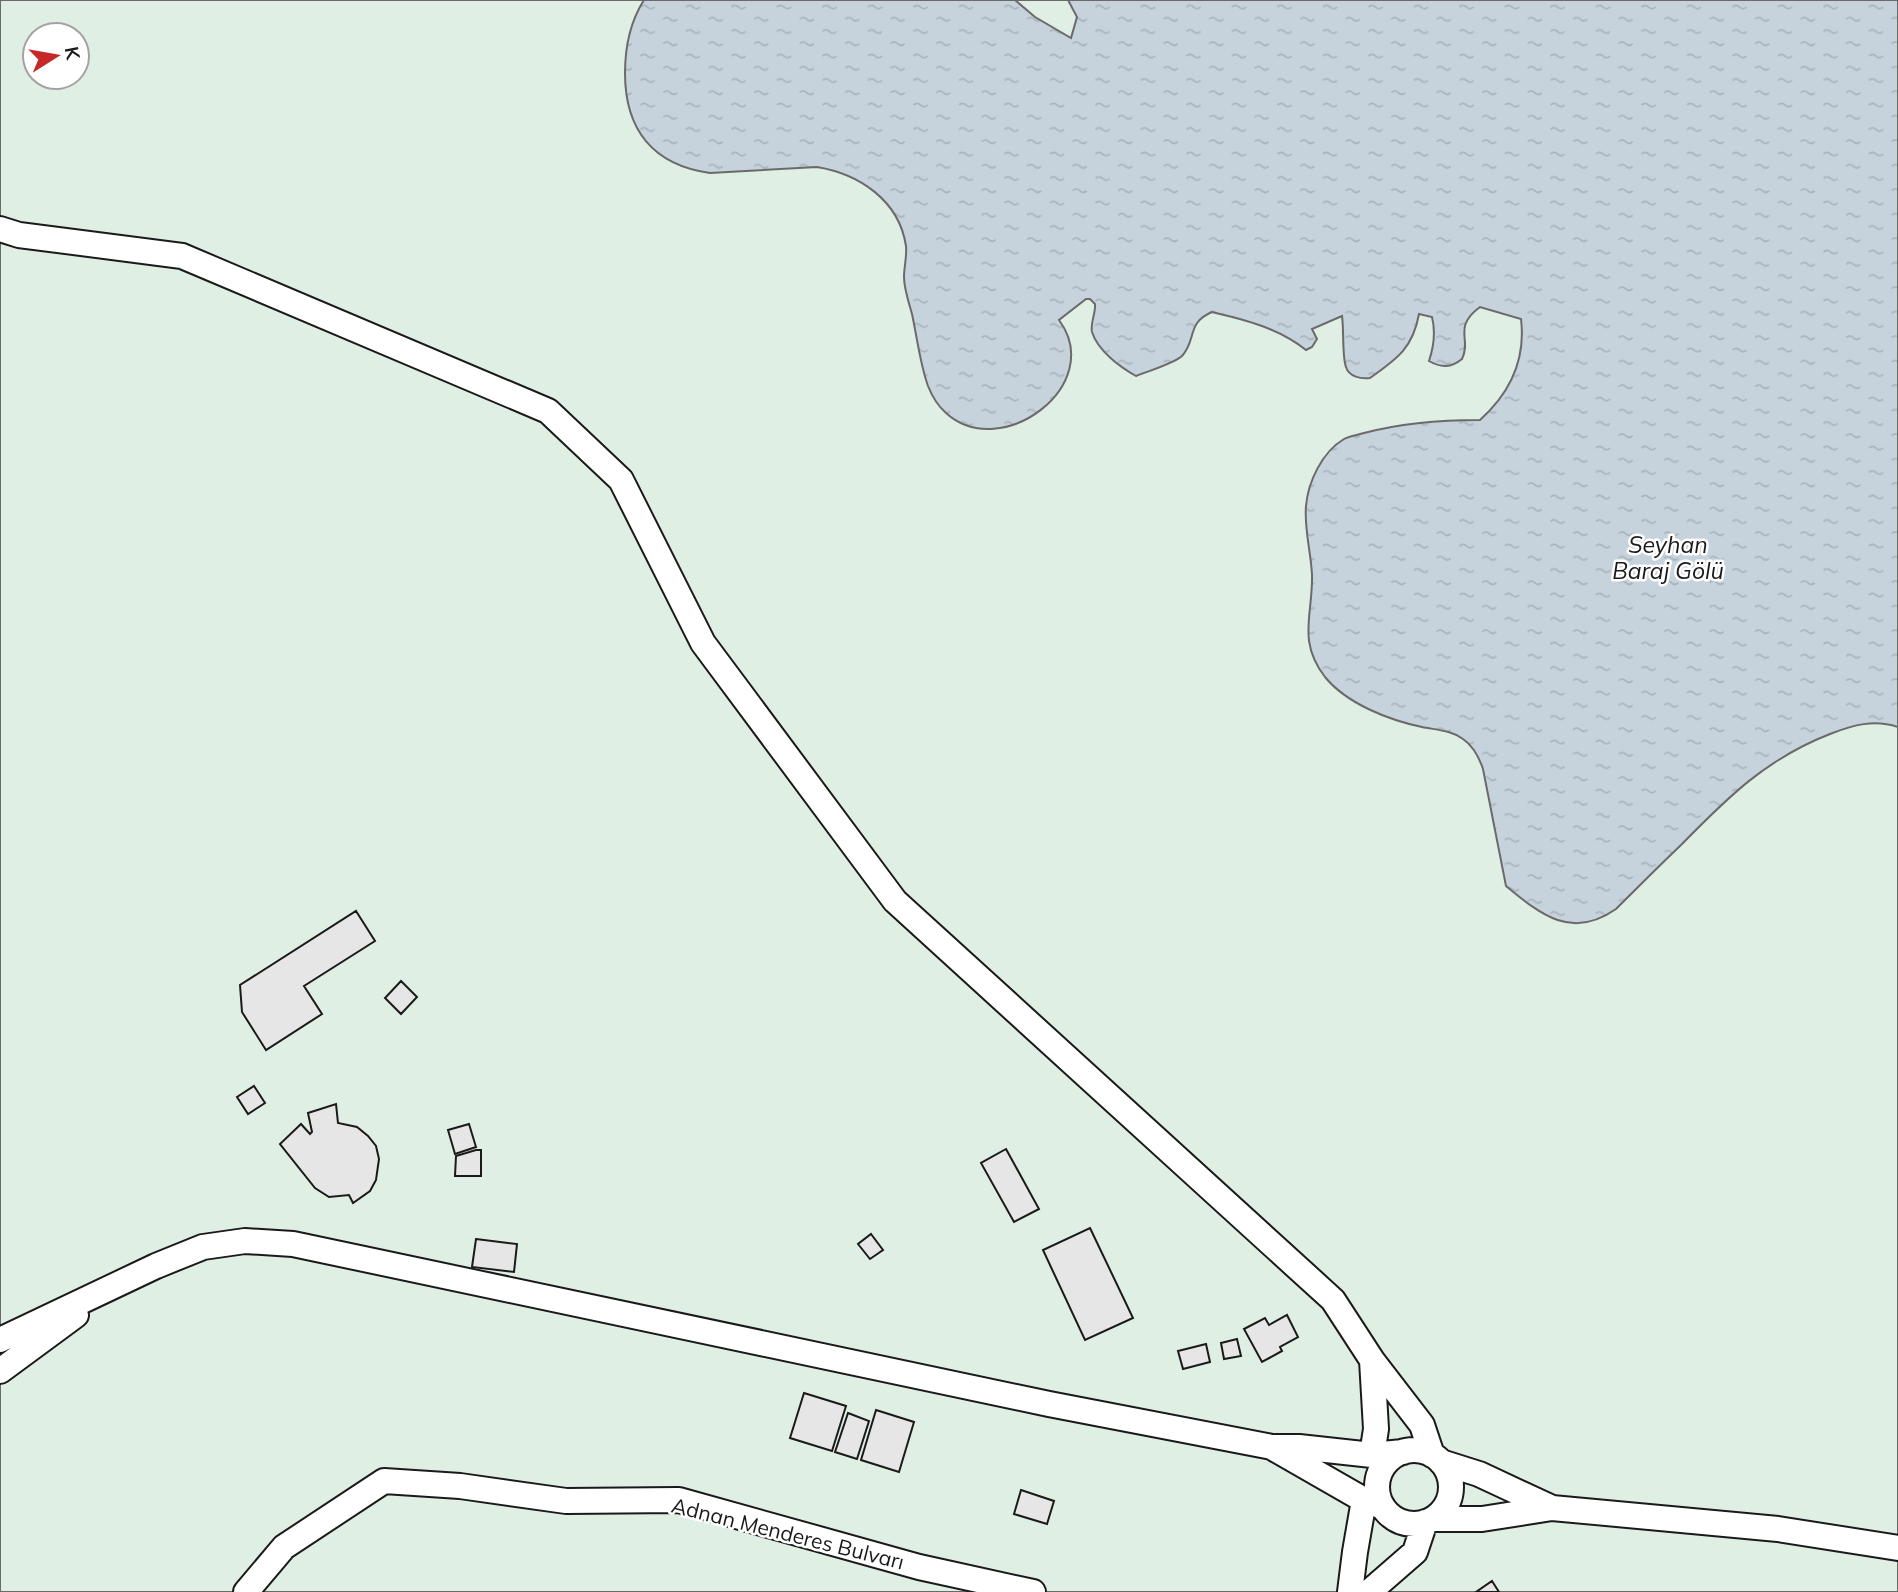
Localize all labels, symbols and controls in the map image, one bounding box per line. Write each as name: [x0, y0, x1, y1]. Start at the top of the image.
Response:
north arrow: [21, 21, 91, 91]
text: K: [60, 44, 86, 63]
water label: Seyhan Baraj Gölü: [1612, 530, 1724, 585]
street label: Adnan Menderes Bulvarı: [669, 1492, 907, 1574]

